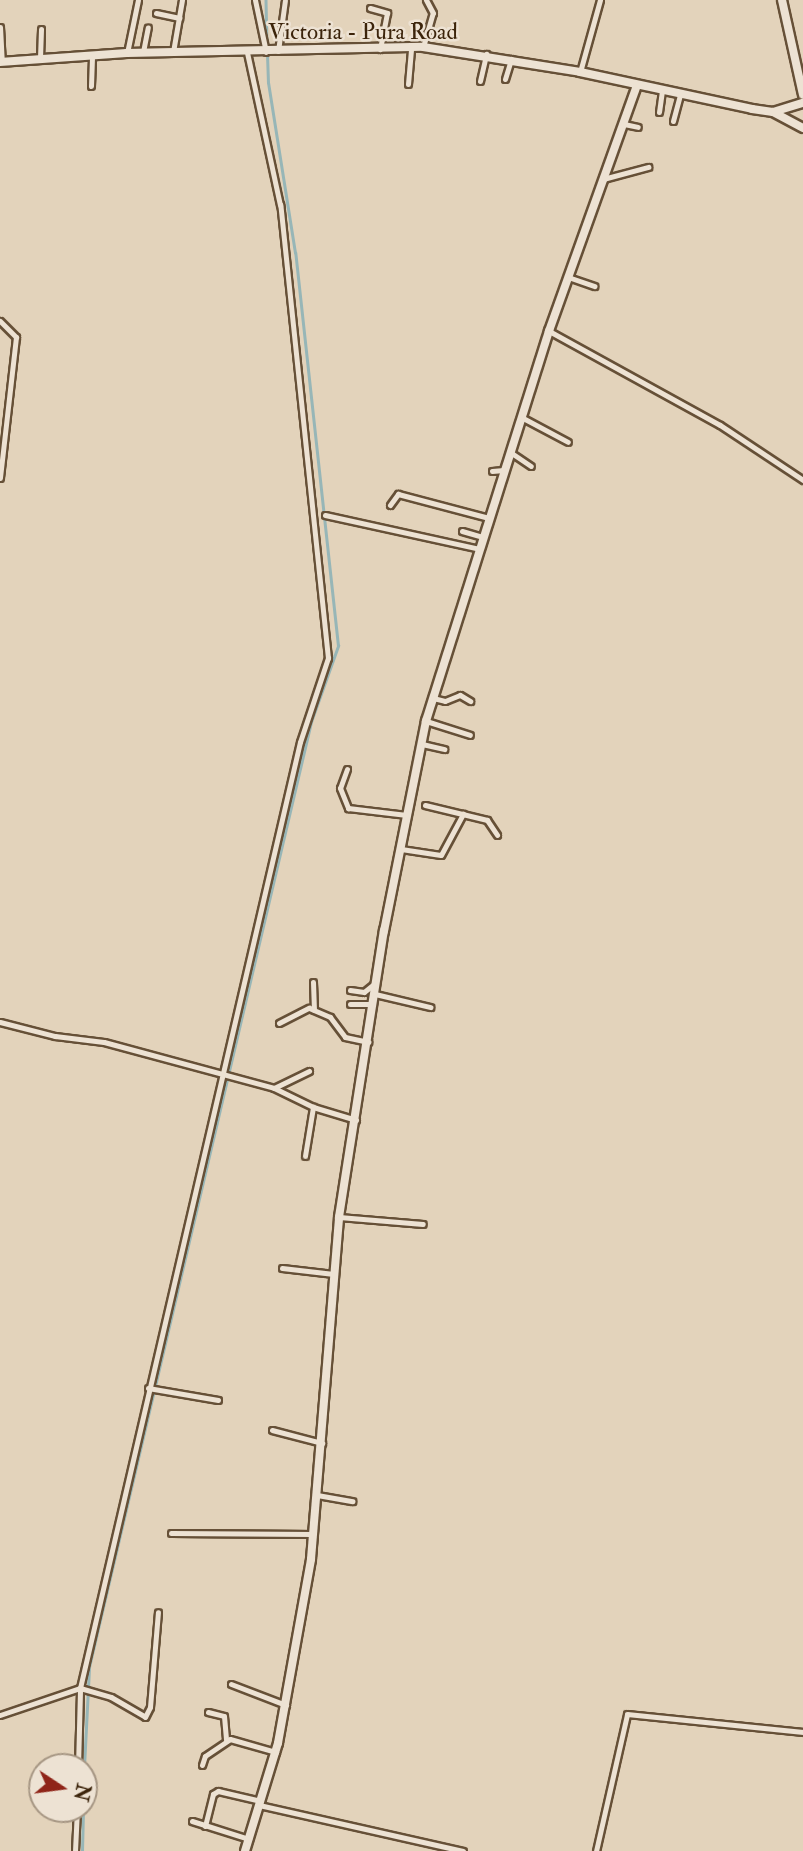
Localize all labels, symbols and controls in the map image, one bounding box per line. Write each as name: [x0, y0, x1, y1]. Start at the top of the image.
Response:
street label: Victoria - Pura Road: [268, 18, 458, 46]
north arrow: [28, 1753, 98, 1823]
text: N: [68, 1781, 95, 1803]

